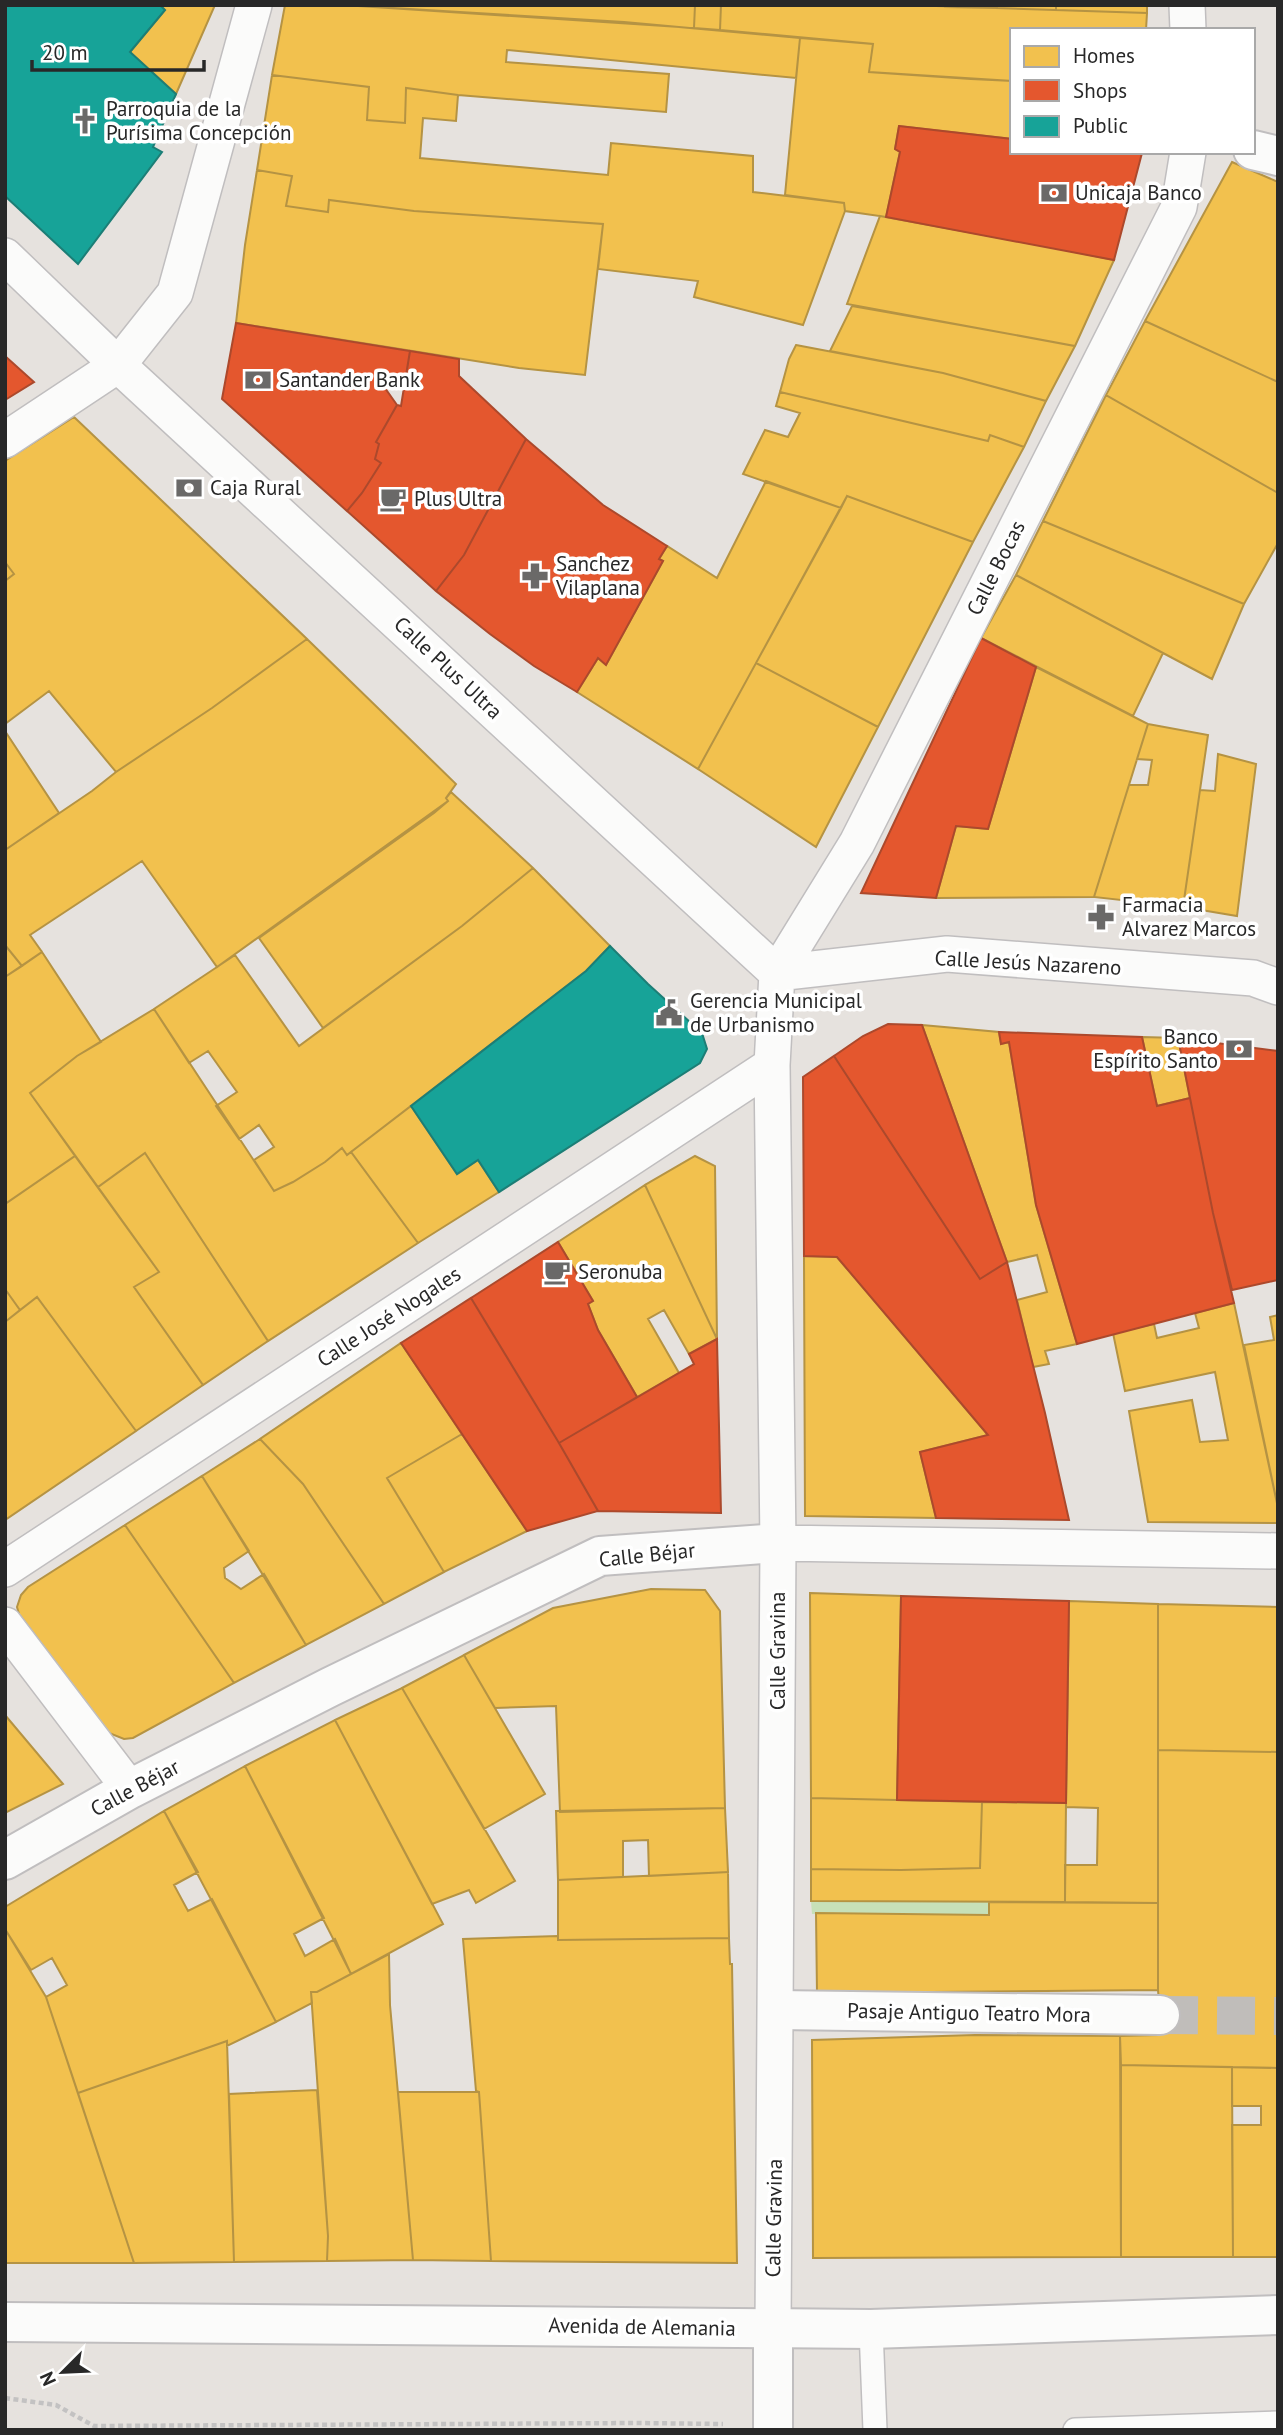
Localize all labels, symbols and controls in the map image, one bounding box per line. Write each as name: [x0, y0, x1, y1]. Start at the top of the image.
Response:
scale bar: [32, 28, 203, 72]
legend: [1010, 28, 1255, 154]
text: 20 m: [42, 39, 88, 66]
text: Homes: [1073, 42, 1135, 69]
text: Shops: [1073, 77, 1127, 104]
place label: Parroquia de la Purísima Concepción: [106, 95, 292, 146]
church icon: Parroquia de la Purísima Concepción: [70, 106, 100, 136]
text: Public: [1073, 112, 1128, 139]
bank icon: Unicaja Banco: [1039, 178, 1069, 208]
place label: Unicaja Banco: [1075, 179, 1202, 206]
bank icon: Santander Bank: [243, 365, 273, 395]
place label: Santander Bank: [279, 366, 420, 393]
bank icon: Caja Rural: [174, 473, 204, 503]
place label: Caja Rural: [210, 474, 301, 501]
cafe icon: Plus Ultra: [378, 484, 408, 514]
place label: Plus Ultra: [414, 485, 502, 512]
street label: Calle Bocas: [960, 516, 1031, 620]
place label: Sanchez Vilaplana: [555, 550, 640, 601]
pharmacy icon: Sanchez Vilaplana: [520, 561, 550, 591]
street label: Calle Plus Ultra: [388, 610, 508, 725]
place label: Farmacia Alvarez Marcos: [1122, 891, 1256, 942]
pharmacy icon: Farmacia Alvarez Marcos: [1086, 902, 1116, 932]
street label: Calle Jesús Nazareno: [934, 944, 1122, 981]
place label: Gerencia Municipal de Urbanismo: [690, 987, 862, 1038]
public building icon: Gerencia Municipal de Urbanismo: [654, 998, 684, 1028]
place label: Banco Espírito Santo: [1093, 1023, 1218, 1074]
bank icon: Banco Espírito Santo: [1224, 1034, 1254, 1064]
cafe icon: Seronuba: [542, 1257, 572, 1287]
place label: Seronuba: [578, 1258, 663, 1285]
street label: Calle José Nogales: [312, 1260, 466, 1373]
street label: Calle Béjar: [597, 1536, 696, 1573]
street label: Calle Gravina: [764, 1592, 791, 1710]
street label: Calle Béjar: [86, 1753, 184, 1822]
street label: Pasaje Antiguo Teatro Mora: [847, 1997, 1091, 2028]
street label: Calle Gravina: [759, 2158, 788, 2278]
street label: Avenida de Alemania: [548, 2311, 736, 2342]
north arrow: [28, 2337, 98, 2407]
text: N: [34, 2368, 61, 2389]

